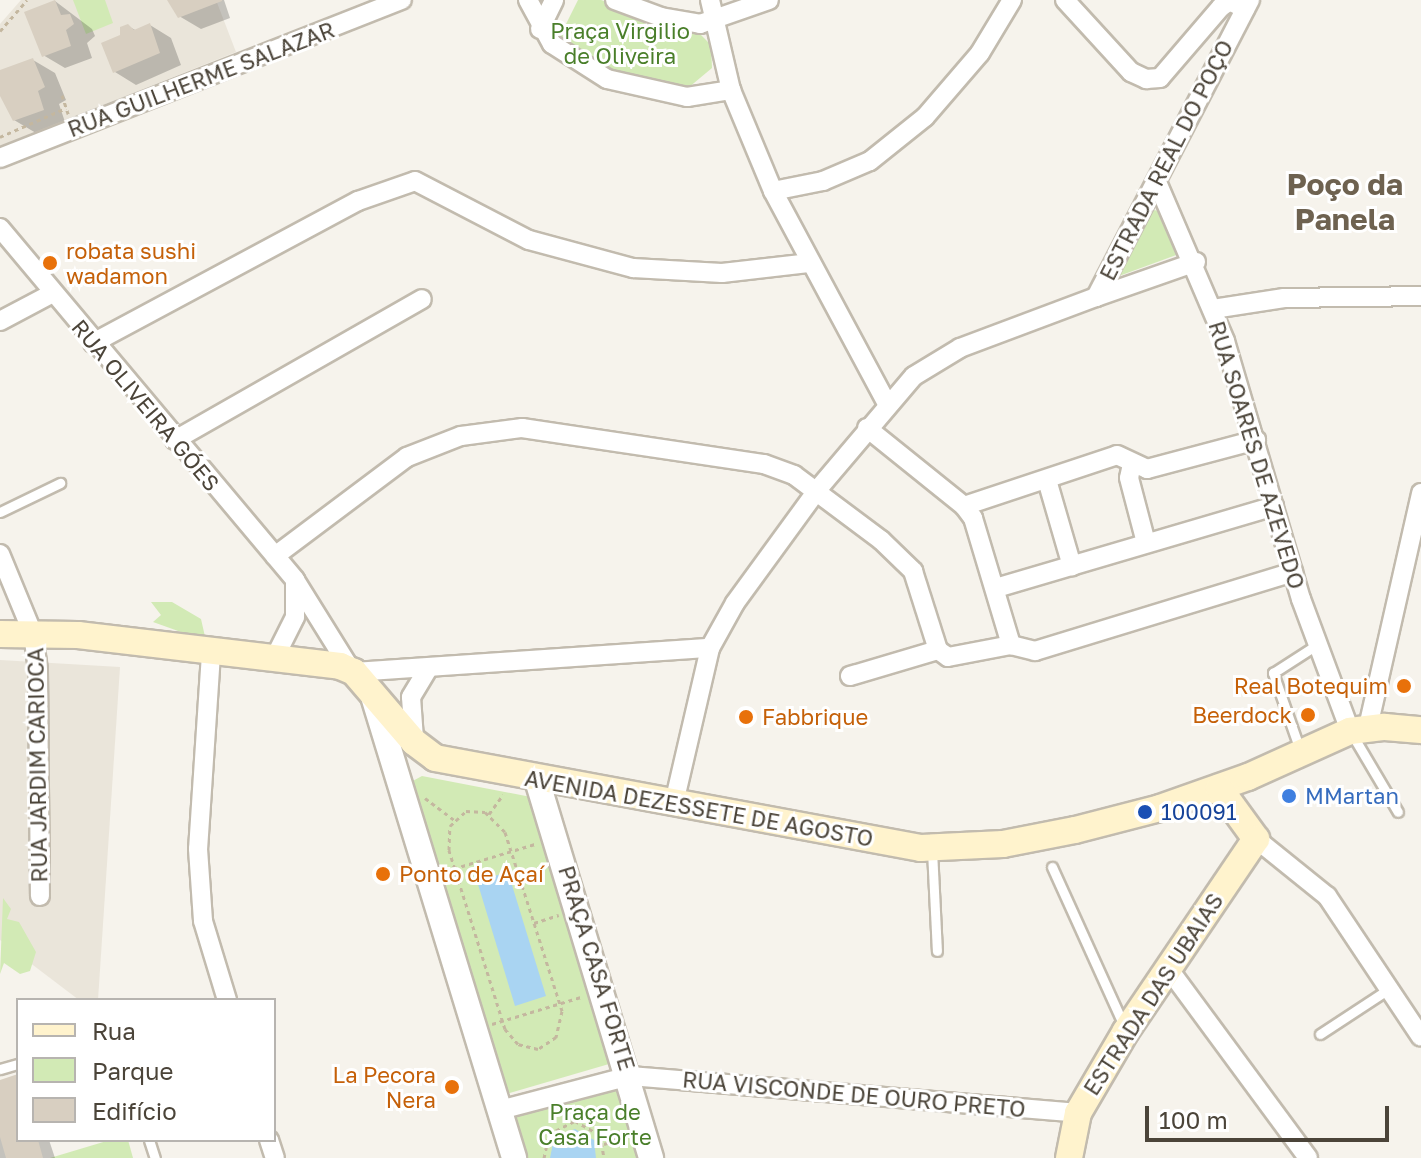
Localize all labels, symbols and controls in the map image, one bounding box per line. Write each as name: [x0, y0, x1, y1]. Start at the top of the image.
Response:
street label: RUA GUILHERME SALAZAR: [64, 16, 338, 142]
park label: Praça Virgilio de Oliveira: [550, 17, 690, 68]
street label: ESTRADA REAL DO POÇO: [1094, 35, 1238, 285]
district label: Poço da Panela: [1287, 166, 1403, 236]
place label: robata sushi wadamon: [66, 237, 196, 288]
marker: robata sushi wadamon: [41, 254, 59, 272]
street label: RUA OLIVEIRA GÓES: [67, 314, 225, 496]
street label: RUA SOARES DE AZEVEDO: [1204, 318, 1310, 592]
street label: RUA JARDIM CARIOCA: [22, 647, 52, 883]
place label: Real Botequim: [1234, 673, 1388, 699]
marker: Real Botequim: [1395, 677, 1413, 695]
place label: Beerdock: [1192, 702, 1292, 728]
place label: Fabbrique: [762, 704, 868, 730]
marker: Beerdock: [1299, 706, 1317, 724]
marker: Fabbrique: [737, 708, 755, 726]
street label: AVENIDA DEZESSETE DE AGOSTO: [523, 764, 875, 852]
place label: MMartan: [1305, 783, 1399, 809]
marker: MMartan: [1280, 787, 1298, 805]
place label: 100091: [1161, 799, 1237, 825]
marker: 100091: [1136, 803, 1154, 821]
place label: Ponto de Açaí: [399, 861, 544, 887]
street label: PRAÇA CASA FORTE: [553, 862, 641, 1074]
marker: Ponto de Açaí: [374, 865, 392, 883]
street label: ESTRADA DAS UBAIAS: [1078, 888, 1228, 1100]
legend: [16, 998, 276, 1142]
text: Rua: [92, 1016, 136, 1045]
text: Parque: [92, 1056, 173, 1085]
place label: La Pecora Nera: [332, 1061, 436, 1112]
street label: RUA VISCONDE DE OURO PRETO: [681, 1066, 1027, 1122]
marker: La Pecora Nera: [443, 1078, 461, 1096]
scale bar: [1149, 1090, 1393, 1140]
text: Edifício: [92, 1096, 177, 1125]
park label: Praça de Casa Forte: [538, 1098, 652, 1150]
text: 100 m: [1159, 1105, 1228, 1134]

